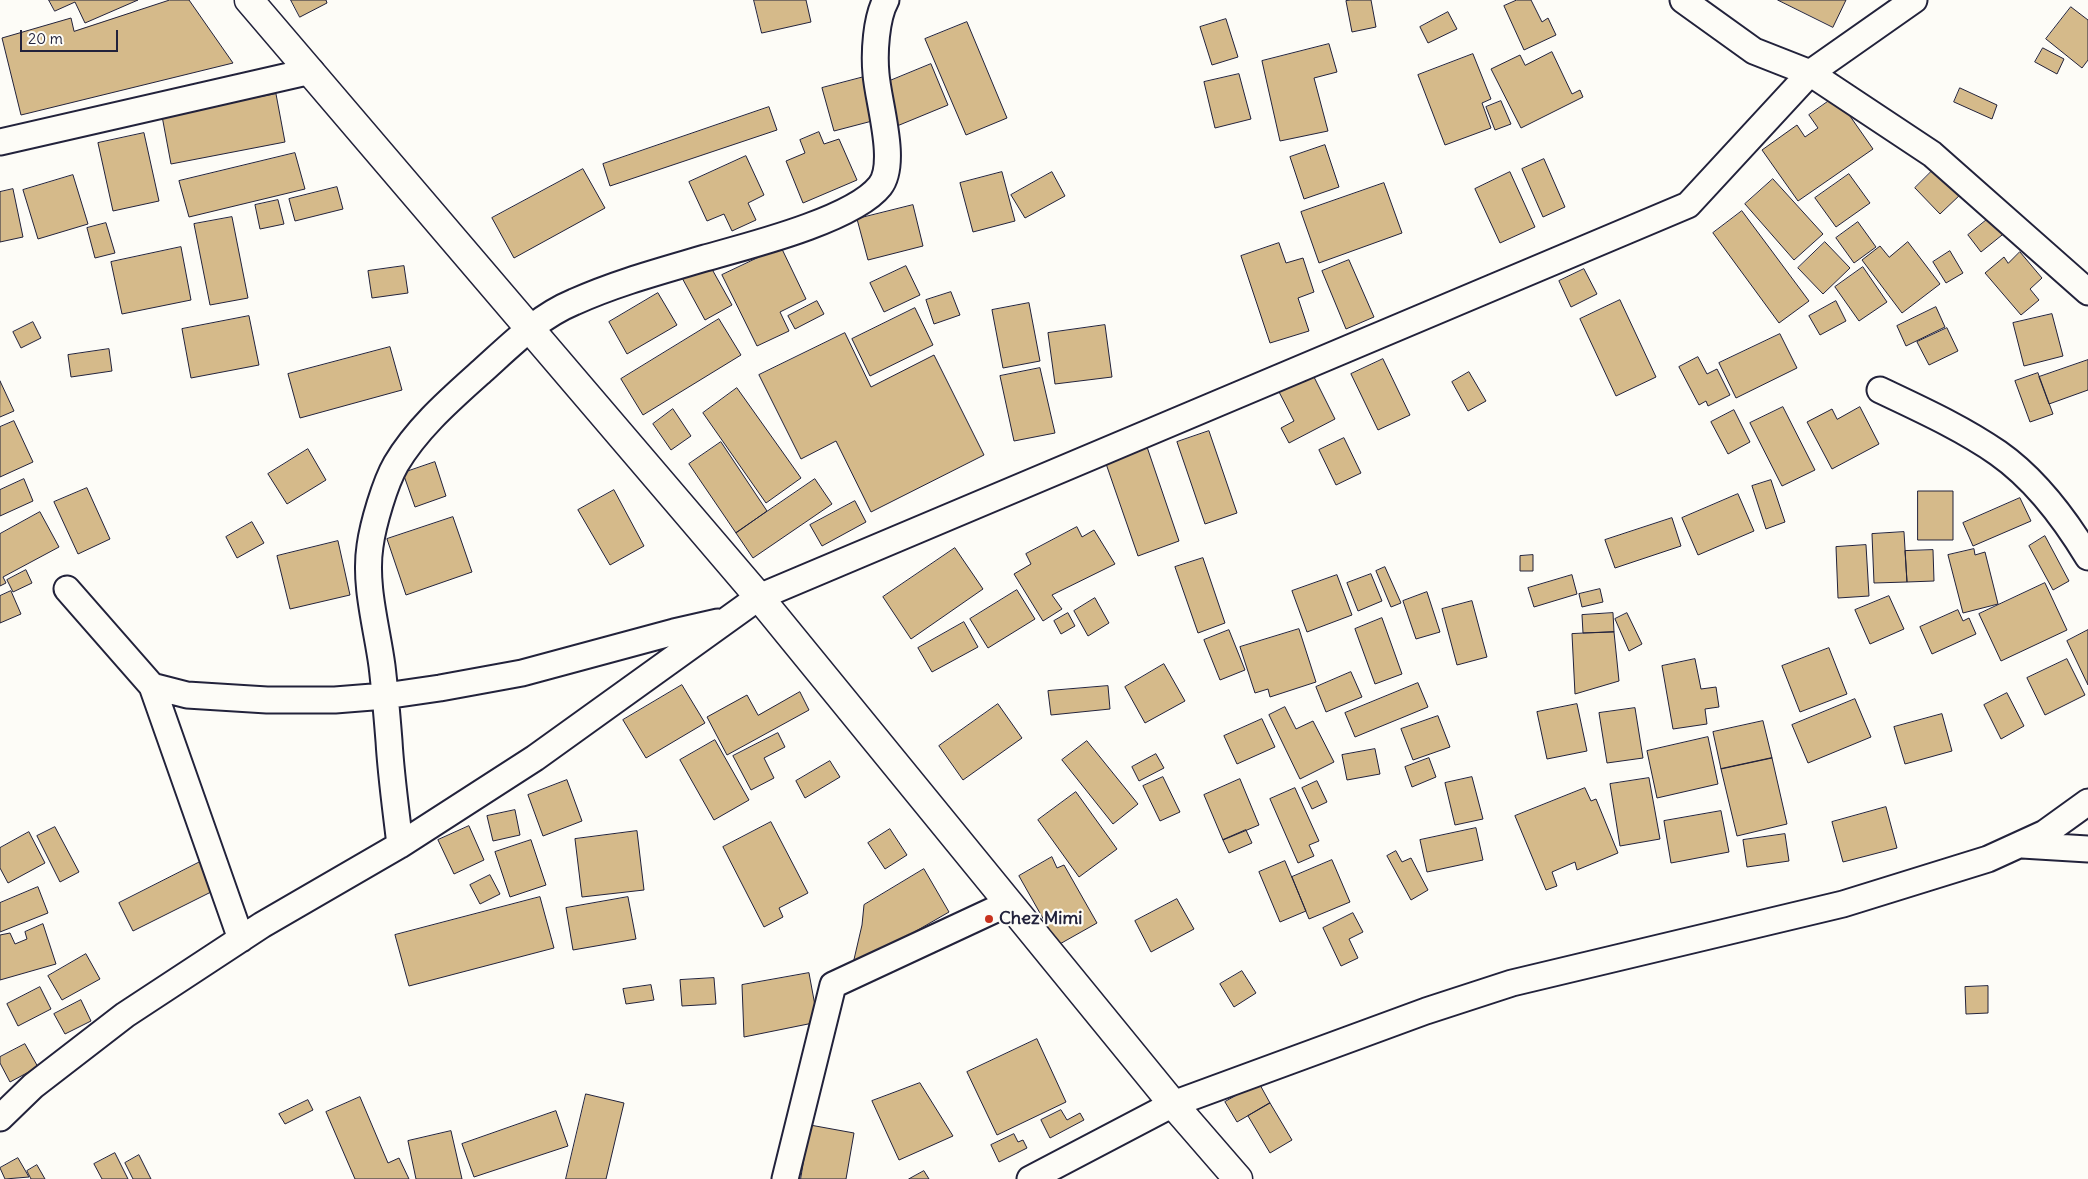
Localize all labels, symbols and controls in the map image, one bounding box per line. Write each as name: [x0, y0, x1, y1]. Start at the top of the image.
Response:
scale bar: [22, 20, 120, 52]
text: 20 m: [28, 29, 63, 48]
place label: Chez Mimi: [999, 908, 1082, 930]
marker: Chez Mimi: [983, 913, 995, 925]

